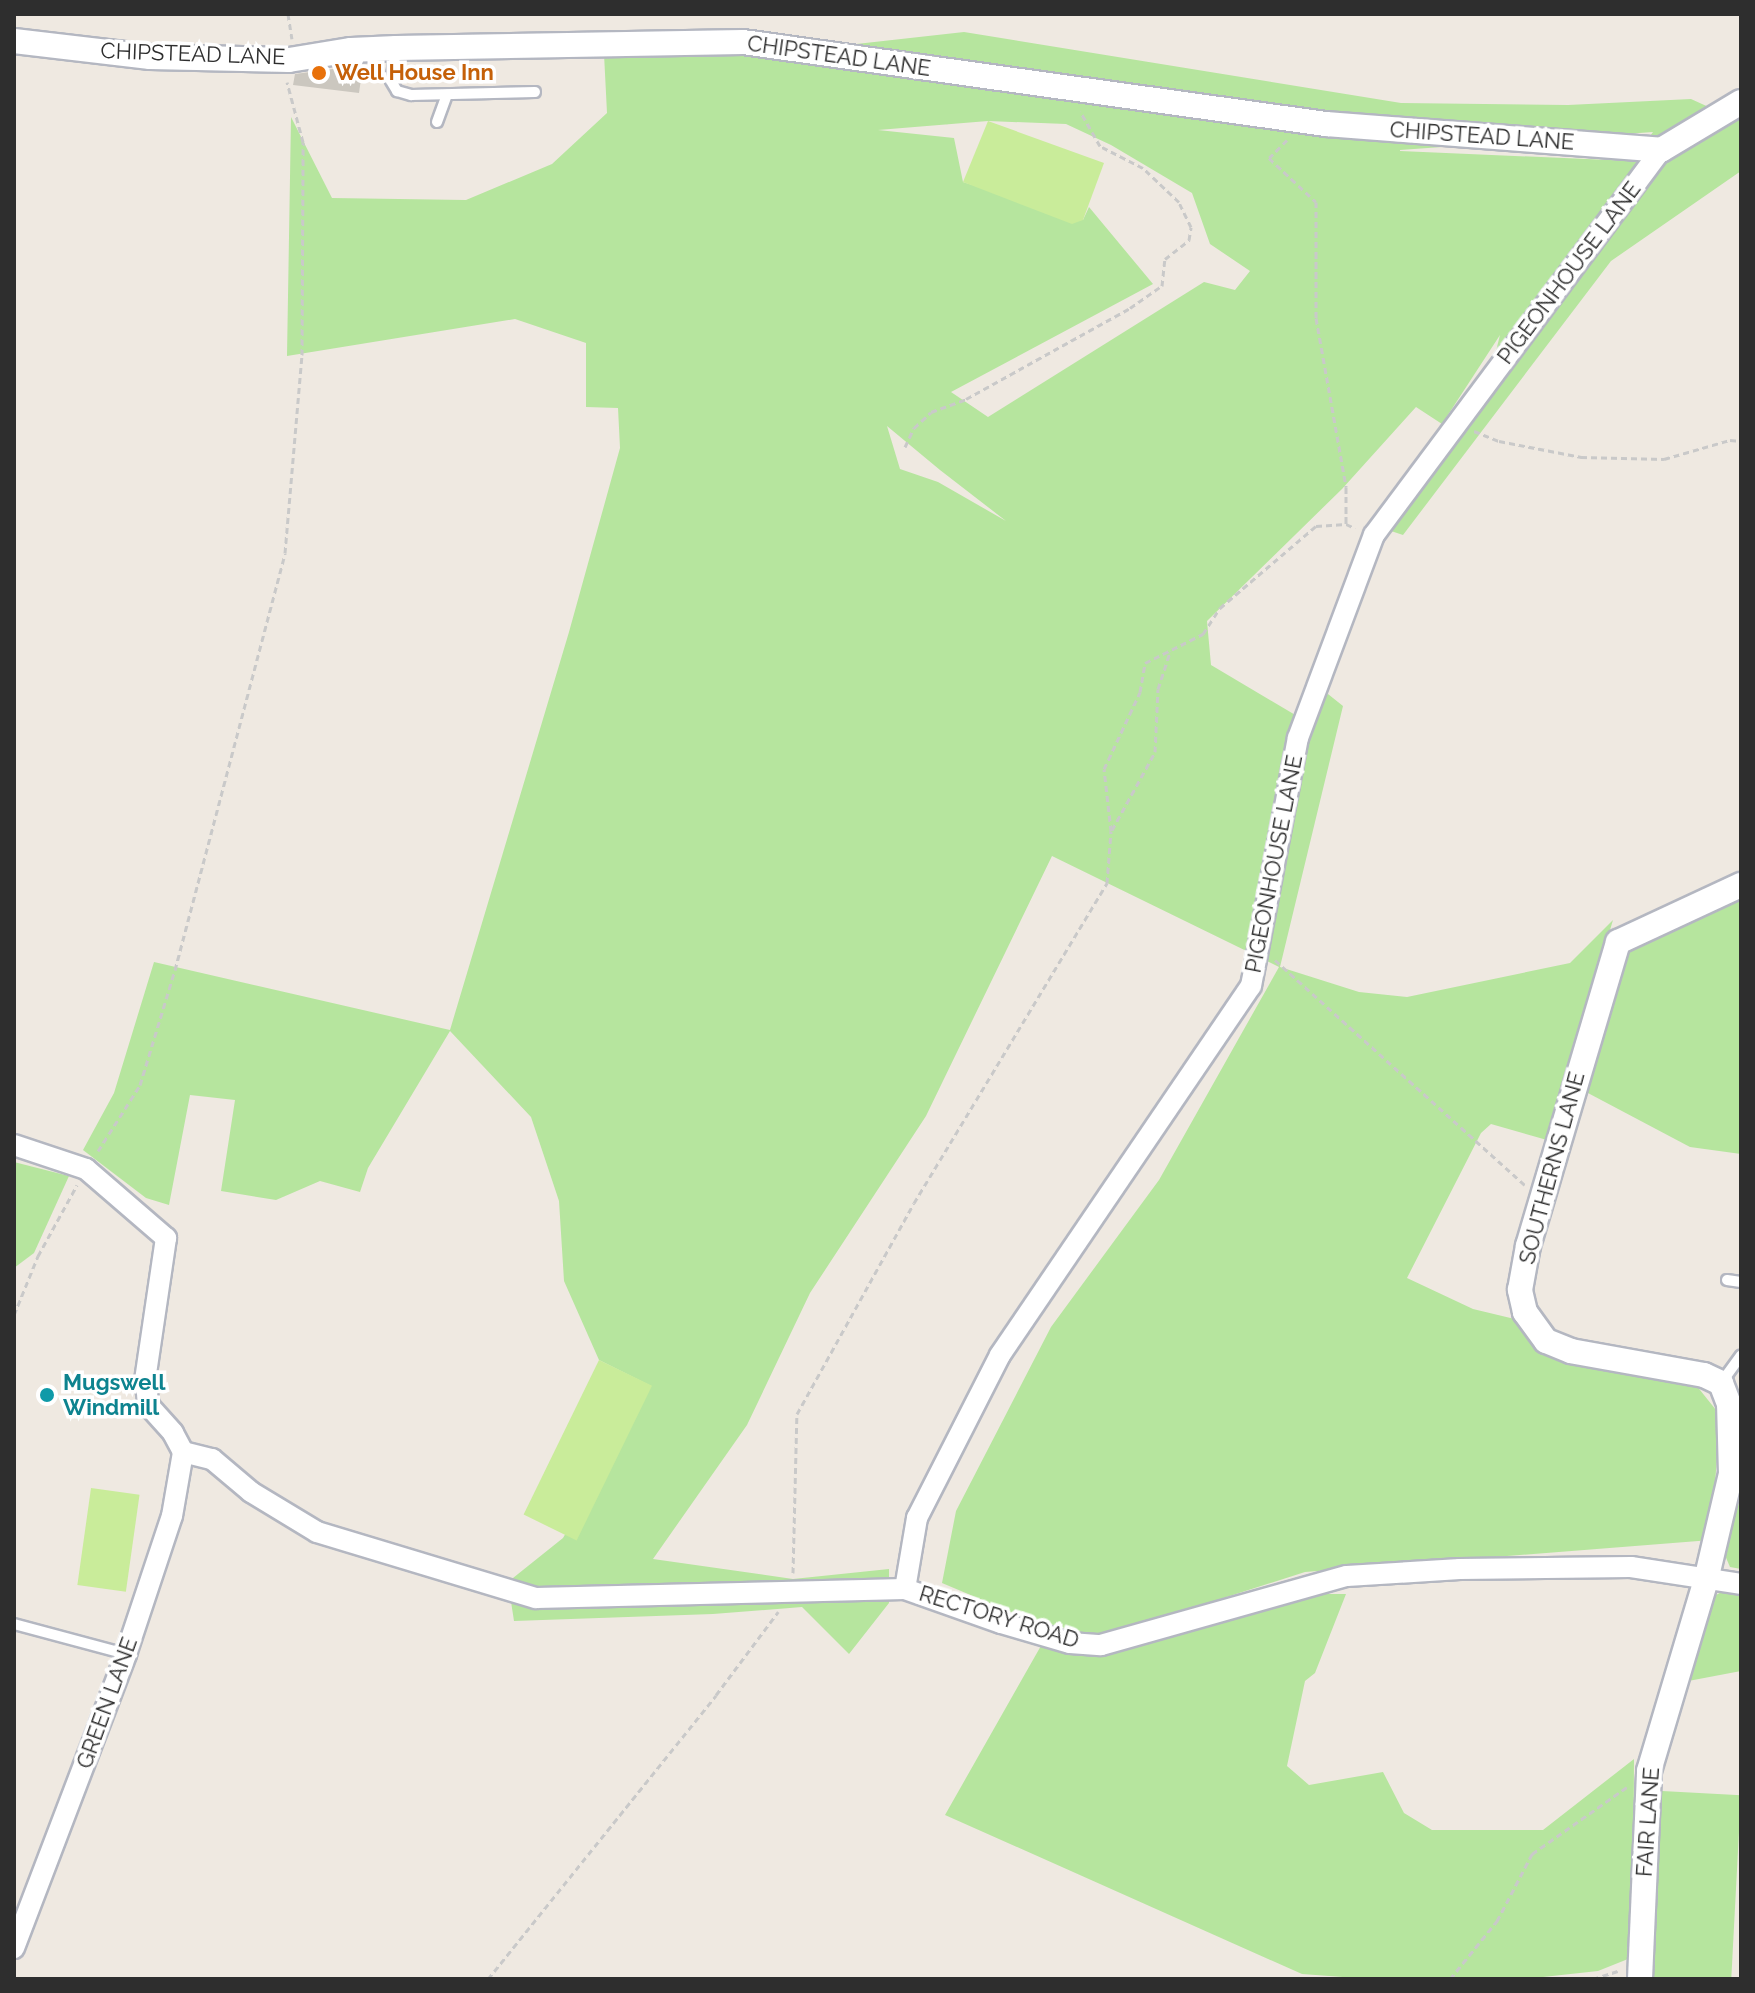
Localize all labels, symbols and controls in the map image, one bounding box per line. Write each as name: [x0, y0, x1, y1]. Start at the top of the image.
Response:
street label: CHIPSTEAD LANE: [746, 30, 932, 82]
street label: CHIPSTEAD LANE: [100, 38, 286, 70]
place label: Well House Inn: [335, 60, 494, 86]
marker: Well House Inn: [310, 64, 328, 82]
street label: CHIPSTEAD LANE: [1389, 116, 1575, 156]
street label: PIGEONHOUSE LANE: [1492, 177, 1646, 369]
street label: PIGEONHOUSE LANE: [1240, 753, 1308, 975]
street label: SOUTHERNS LANE: [1514, 1069, 1590, 1267]
place label: Mugswell Windmill: [63, 1369, 165, 1420]
marker: Mugswell Windmill: [38, 1386, 56, 1404]
street label: RECTORY ROAD: [916, 1580, 1082, 1654]
street label: GREEN LANE: [71, 1634, 143, 1772]
street label: FAIR LANE: [1631, 1766, 1665, 1878]

